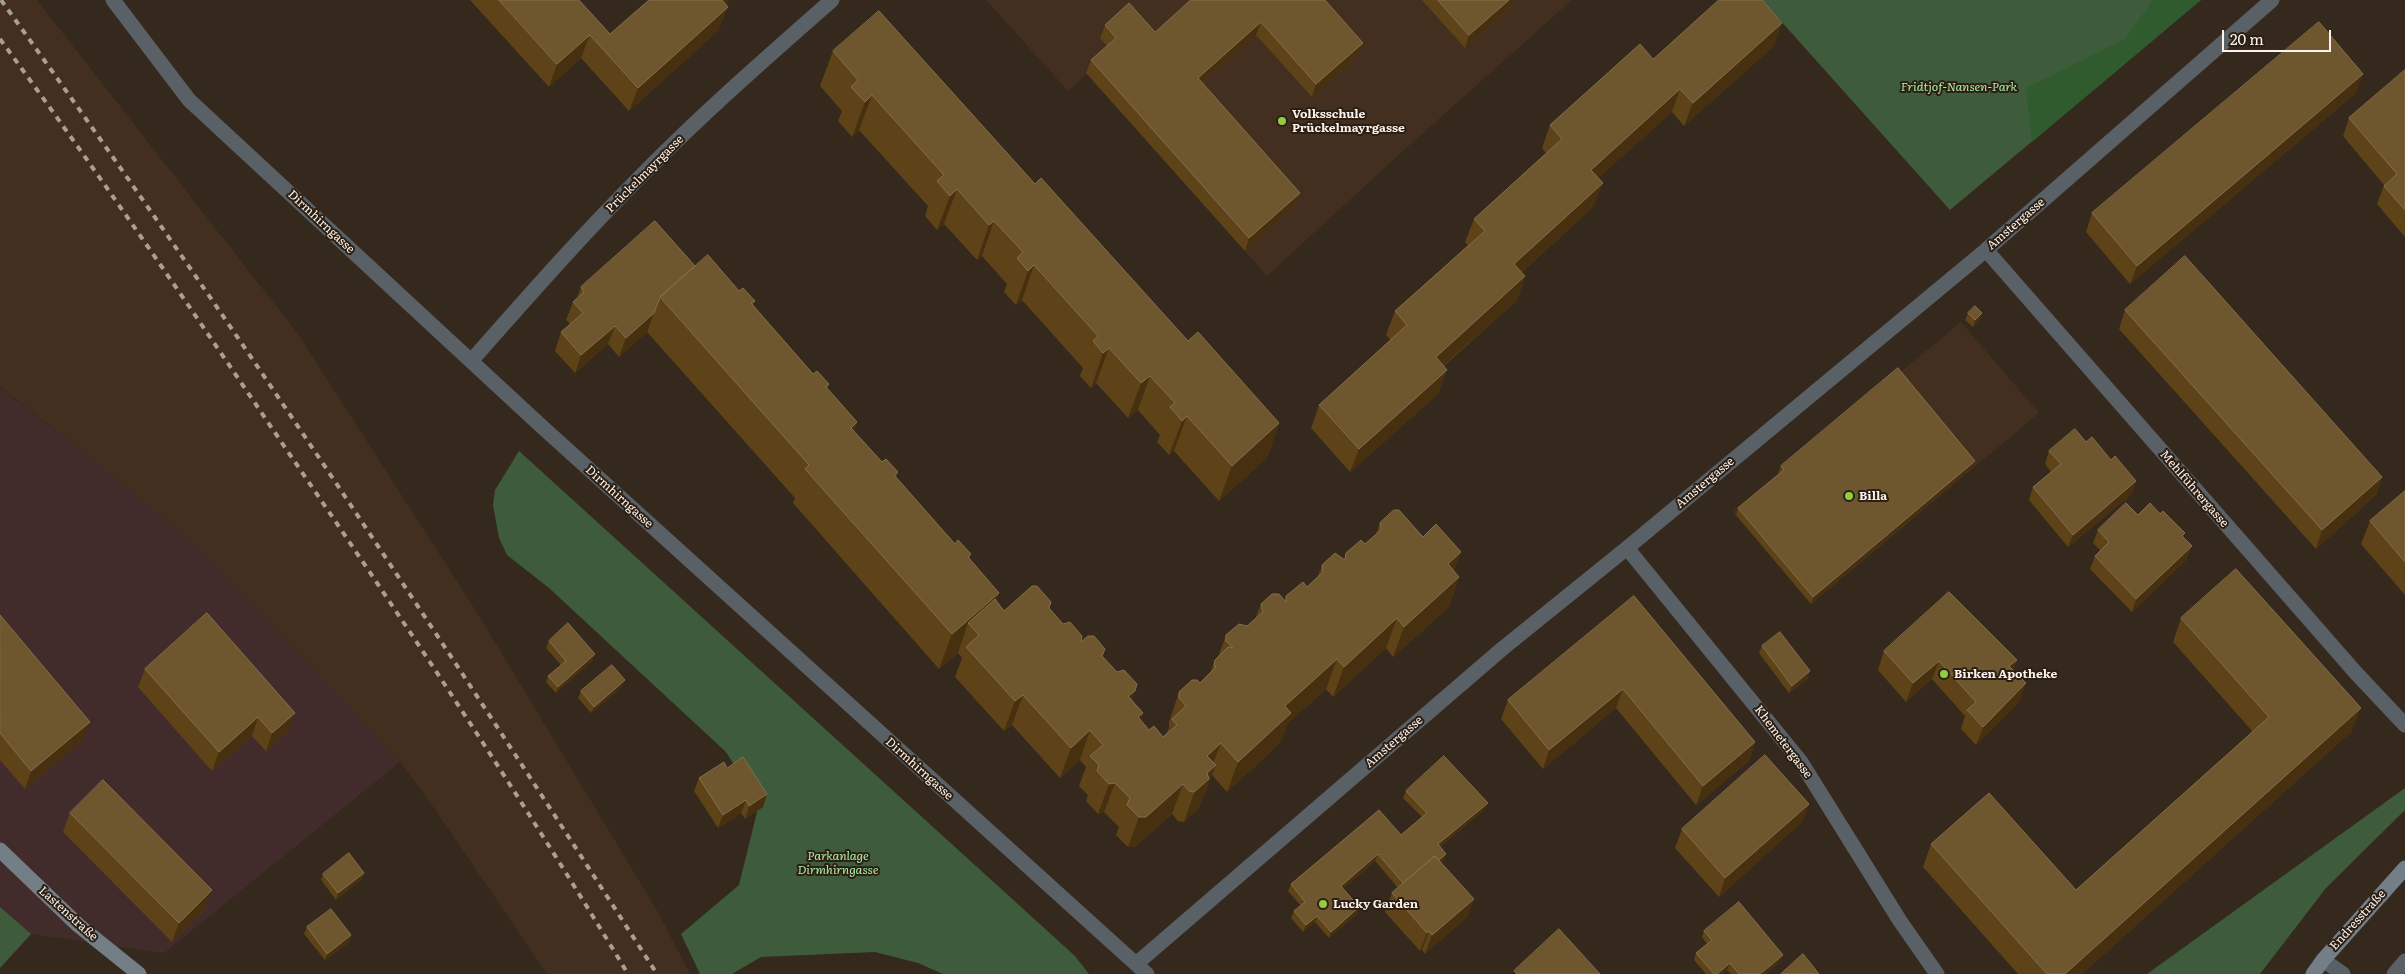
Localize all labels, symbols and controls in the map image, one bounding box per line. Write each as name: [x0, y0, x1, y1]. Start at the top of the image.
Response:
scale bar: [2225, 20, 2334, 52]
text: 20 m: [2230, 27, 2264, 50]
park label: Fridtjof-Nansen-Park: [1901, 80, 2017, 94]
place label: Volksschule Prückelmayrgasse: [1292, 107, 1405, 135]
marker: Volksschule Prückelmayrgasse: [1276, 115, 1288, 127]
street label: Prückelmayrgasse: [603, 132, 687, 216]
street label: Dirmhirngasse: [285, 187, 357, 257]
street label: Amstergasse: [1984, 195, 2048, 253]
street label: Mehlführergasse: [2157, 448, 2231, 530]
street label: Amstergasse: [1673, 454, 1737, 512]
street label: Dirmhirngasse: [582, 463, 656, 531]
place label: Billa: [1859, 489, 1887, 503]
marker: Billa: [1843, 490, 1855, 502]
place label: Birken Apotheke: [1954, 667, 2057, 681]
marker: Birken Apotheke: [1938, 668, 1950, 680]
street label: Khemetergasse: [1751, 703, 1815, 781]
street label: Amstergasse: [1362, 713, 1426, 771]
street label: Dirmhirngasse: [882, 735, 956, 803]
park label: Parkanlage Dirmhirngasse: [798, 849, 878, 877]
street label: Lastenstraße: [36, 884, 100, 944]
street label: Endresstraße: [2327, 887, 2389, 953]
place label: Lucky Garden: [1333, 897, 1418, 911]
marker: Lucky Garden: [1317, 898, 1329, 910]

